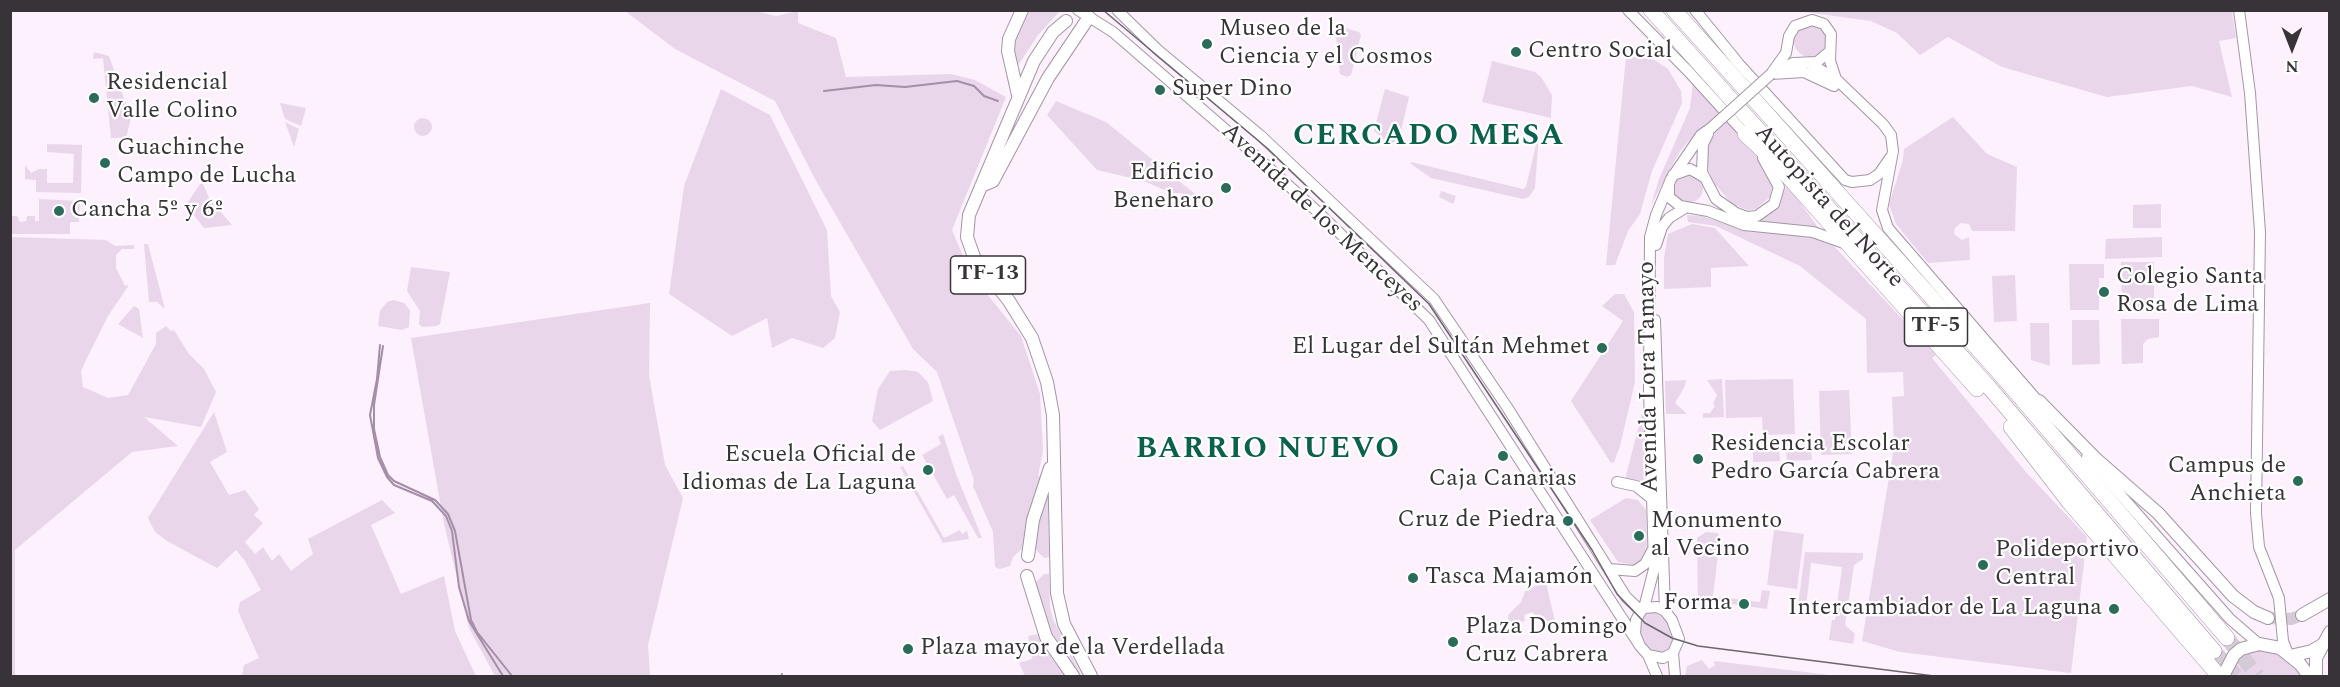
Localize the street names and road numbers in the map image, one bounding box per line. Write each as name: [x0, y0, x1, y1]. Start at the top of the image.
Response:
street label: Avenida de los Menceyes: [1214, 118, 1428, 320]
street label: Autopista del Norte: [1747, 119, 1909, 295]
road number: TF-13: [950, 256, 1026, 294]
street label: Avenida Lora Tamayo: [1634, 261, 1666, 493]
road number: TF-5: [1904, 308, 1968, 346]

